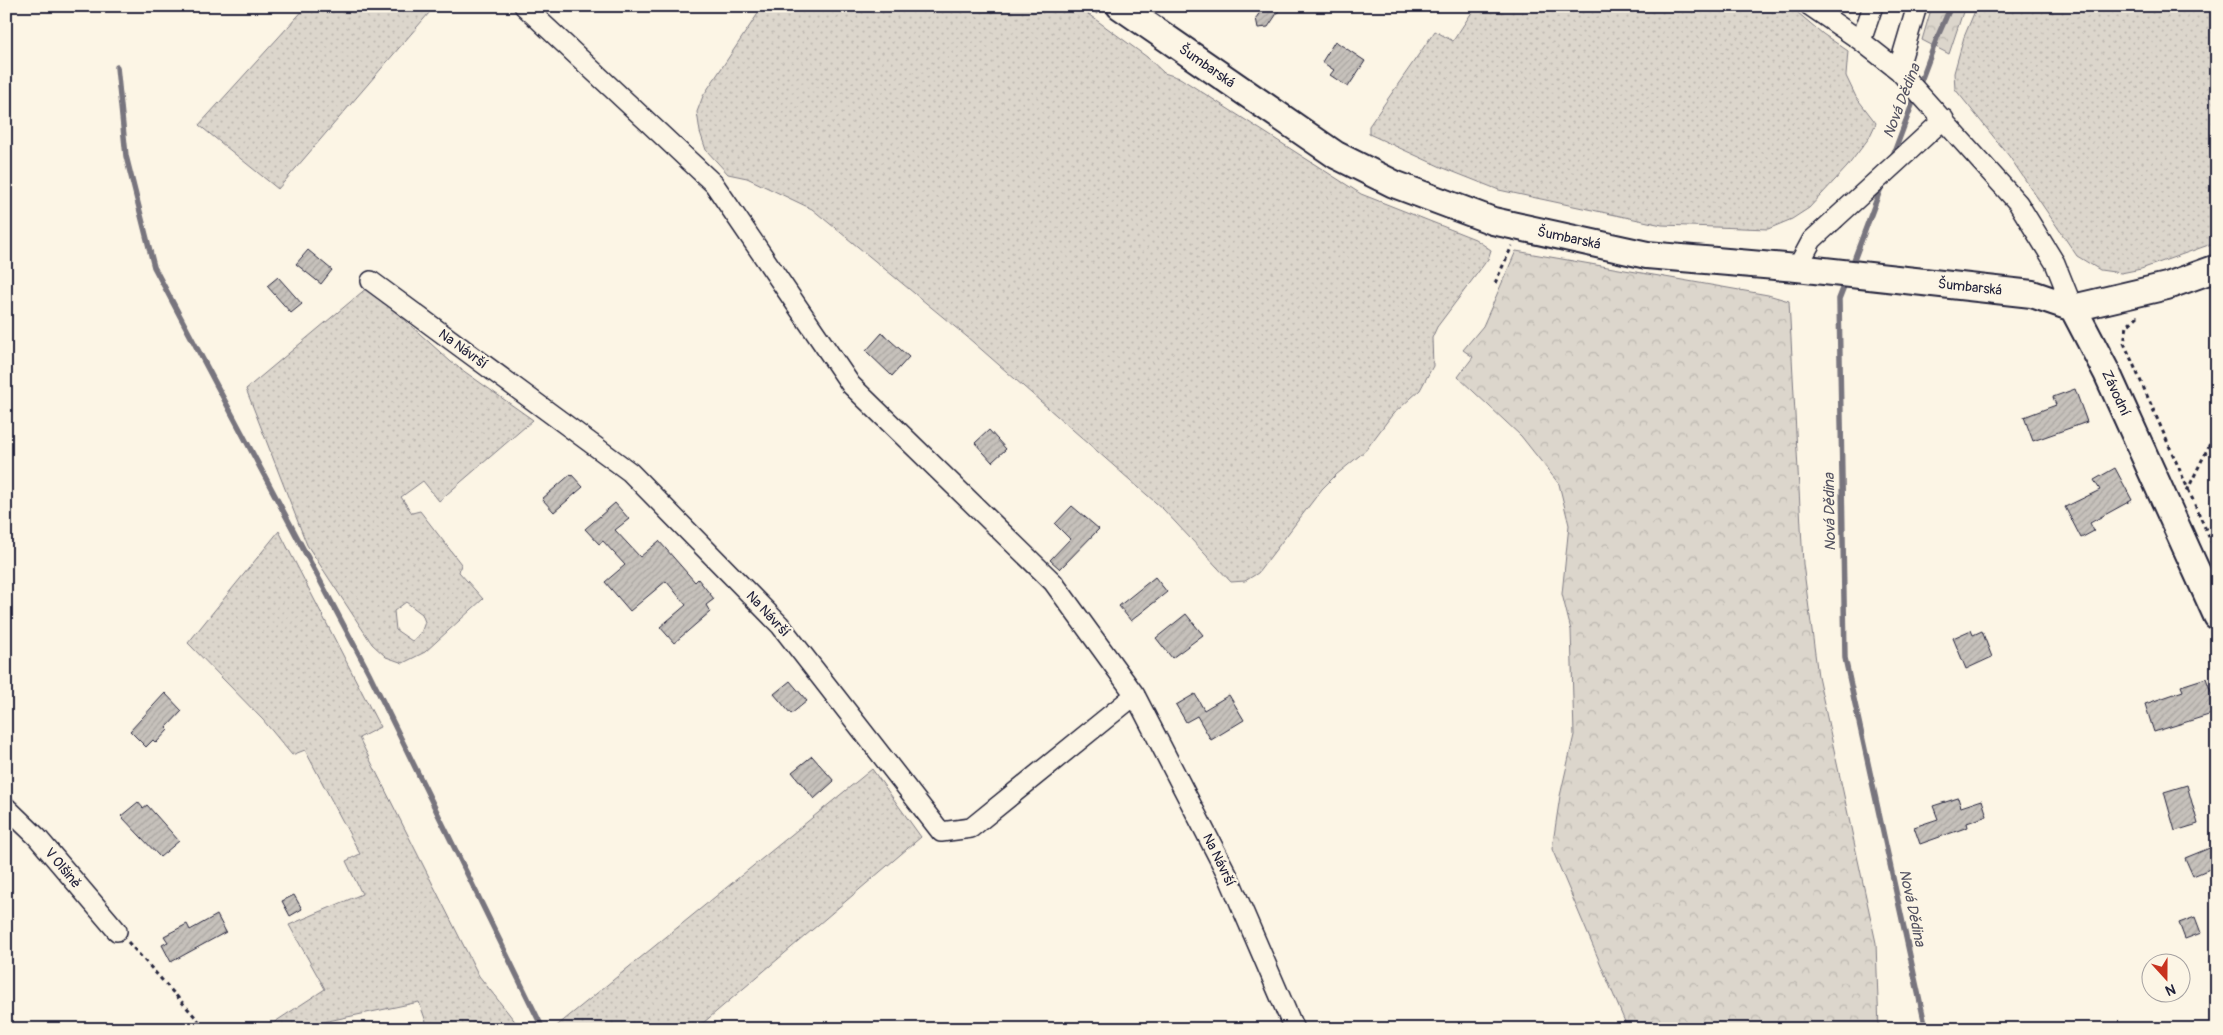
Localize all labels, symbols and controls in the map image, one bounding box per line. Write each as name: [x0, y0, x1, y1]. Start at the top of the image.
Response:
street label: Šumbarská: [1176, 40, 1239, 91]
water label: Nová Dědina: [1879, 60, 1925, 141]
street label: Šumbarská: [1536, 222, 1602, 253]
street label: Šumbarská: [1937, 274, 2003, 299]
street label: Na Návrší: [435, 326, 491, 373]
street label: Závodní: [2098, 367, 2134, 419]
water label: Nová Dědina: [1820, 472, 1840, 551]
street label: Na Návrší: [743, 588, 794, 641]
street label: Na Návrší: [1199, 831, 1239, 889]
street label: V Olšině: [41, 844, 85, 892]
water label: Nová Dědina: [1895, 868, 1930, 949]
north arrow: [2140, 952, 2190, 1002]
text: N: [2163, 980, 2178, 999]

